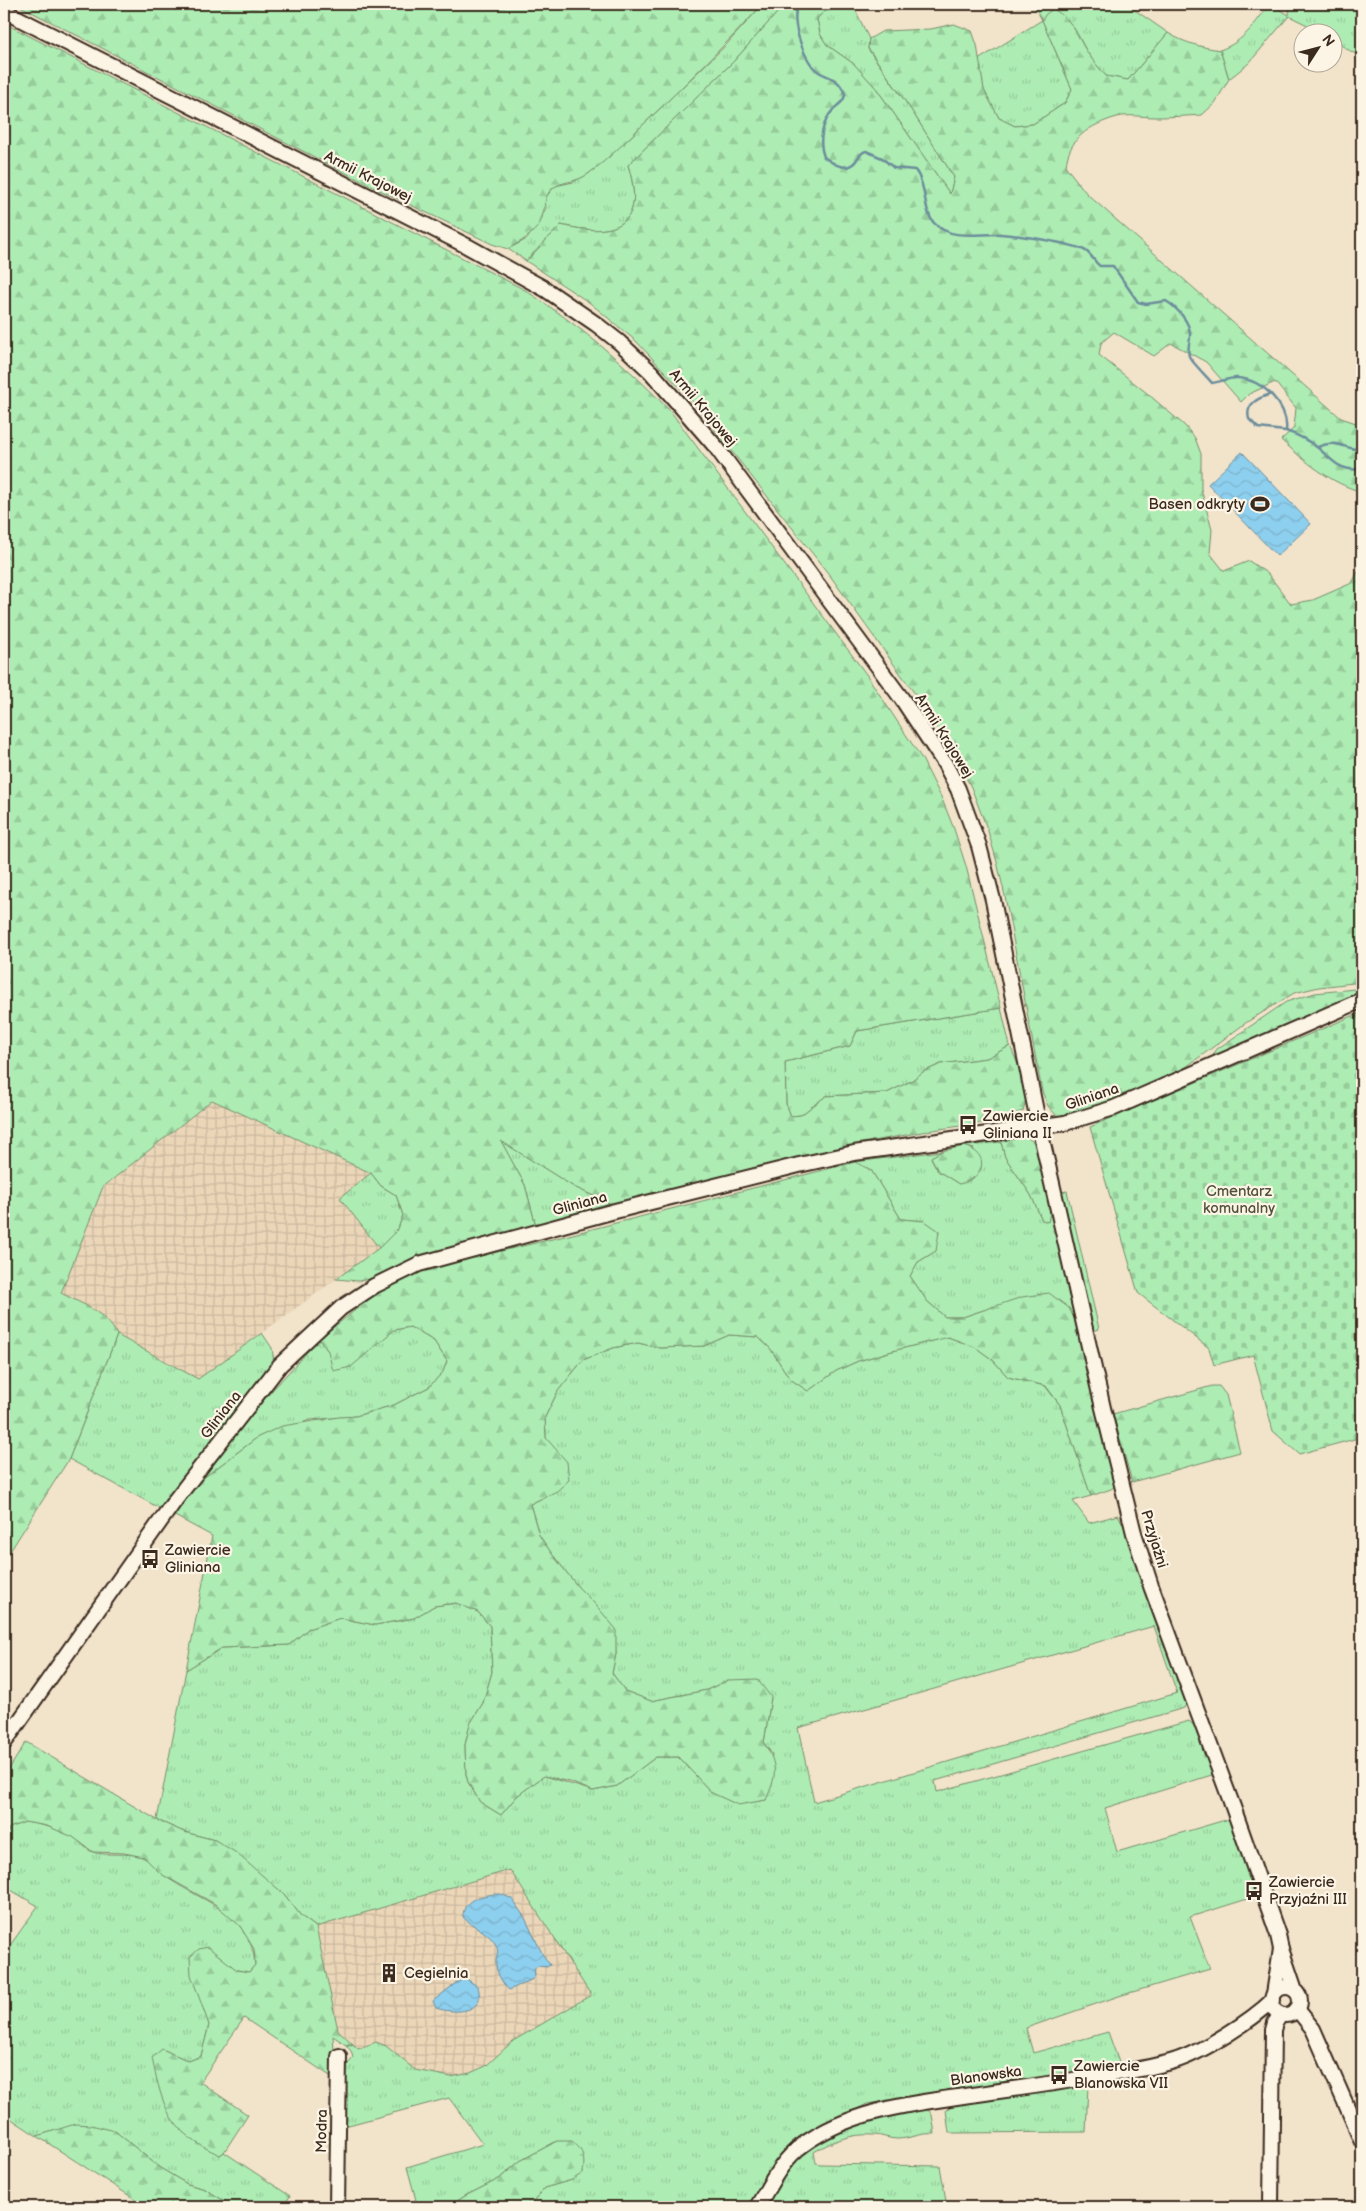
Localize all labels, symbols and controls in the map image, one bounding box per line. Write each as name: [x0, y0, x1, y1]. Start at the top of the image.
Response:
north arrow: [1294, 22, 1344, 72]
text: N: [1318, 31, 1338, 50]
street label: Armii Krajowej: [321, 147, 415, 207]
street label: Armii Krajowej: [665, 365, 741, 451]
sports icon: Basen odkryty: [1249, 493, 1271, 515]
place label: Basen odkryty: [1149, 495, 1245, 514]
street label: Armii Krajowej: [911, 690, 977, 782]
street label: Gliniana: [1063, 1079, 1121, 1115]
place label: Zawiercie Gliniana II: [982, 1107, 1052, 1143]
bus stop icon: Zawiercie Gliniana II: [957, 1114, 979, 1136]
park label: Cmentarz komunalny: [1203, 1182, 1275, 1218]
street label: Gliniana: [551, 1188, 609, 1220]
street label: Gliniana: [196, 1387, 246, 1443]
street label: Przyjaźni: [1136, 1508, 1172, 1570]
place label: Zawiercie Gliniana: [164, 1541, 231, 1577]
bus stop icon: Zawiercie Gliniana: [139, 1548, 161, 1570]
place label: Zawiercie Przyjaźni III: [1268, 1873, 1347, 1909]
bus stop icon: Zawiercie Przyjaźni III: [1243, 1880, 1265, 1902]
building icon: Cegielnia: [378, 1962, 400, 1984]
place label: Cegielnia: [404, 1964, 468, 1983]
place label: Zawiercie Blanowska VII: [1073, 2057, 1168, 2093]
street label: Blanowska: [949, 2062, 1023, 2090]
bus stop icon: Zawiercie Blanowska VII: [1048, 2064, 1070, 2086]
street label: Modra: [312, 2109, 332, 2153]

